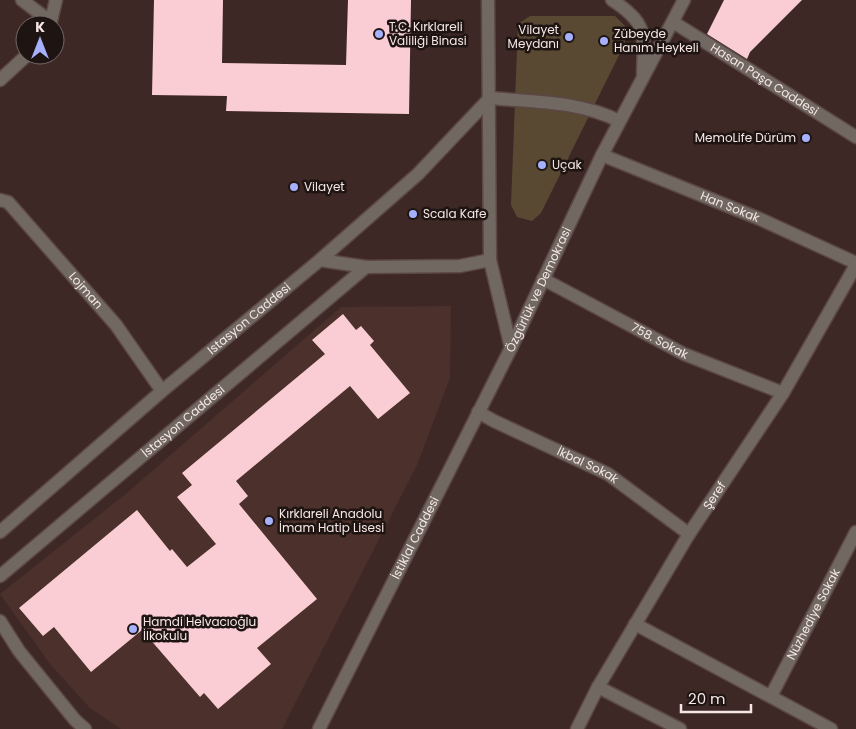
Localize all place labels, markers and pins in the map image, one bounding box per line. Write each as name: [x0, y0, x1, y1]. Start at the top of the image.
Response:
place label: T.C. Kırklareli Valiliği Binasi: [389, 18, 467, 49]
place label: Vilayet Meydanı: [508, 21, 559, 52]
place label: Zübeyde Hanım Heykeli: [614, 25, 699, 56]
marker: T.C. Kırklareli Valiliği Binasi: [373, 28, 385, 40]
marker: Vilayet Meydanı: [563, 31, 575, 43]
marker: Zübeyde Hanım Heykeli: [598, 35, 610, 47]
place label: MemoLife Dürüm: [695, 129, 796, 146]
marker: MemoLife Dürüm: [800, 132, 812, 144]
place label: Uçak: [552, 156, 582, 173]
marker: Uçak: [536, 159, 548, 171]
place label: Vilayet: [304, 178, 345, 195]
marker: Vilayet: [288, 181, 300, 193]
place label: Scala Kafe: [423, 205, 486, 222]
marker: Scala Kafe: [407, 208, 419, 220]
place label: Kırklareli Anadolu İmam Hatip Lisesi: [279, 505, 384, 536]
marker: Kırklareli Anadolu İmam Hatip Lisesi: [263, 515, 275, 527]
place label: Hamdi Helvacıoğlu İlkokulu: [143, 613, 256, 644]
marker: Hamdi Helvacıoğlu İlkokulu: [127, 623, 139, 635]

